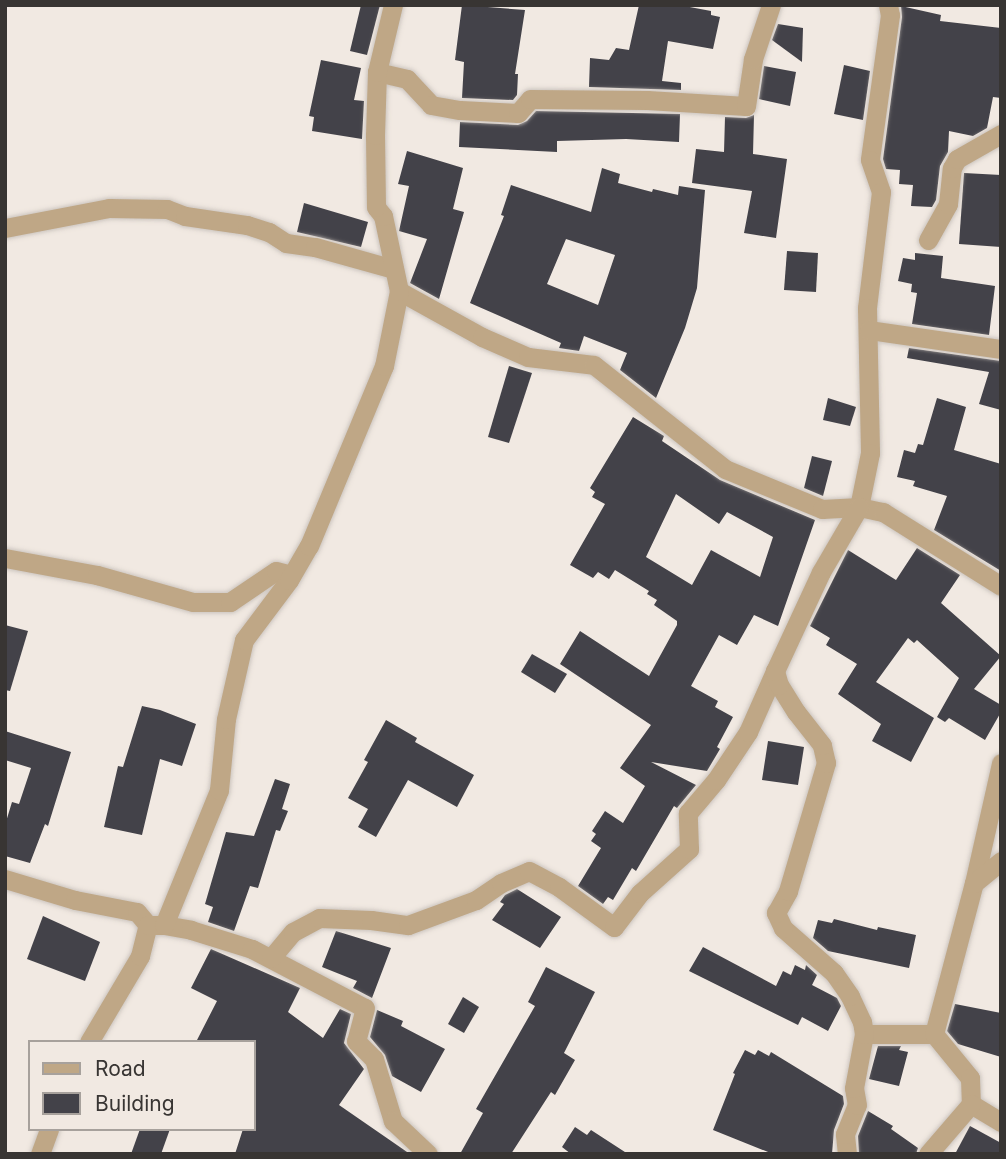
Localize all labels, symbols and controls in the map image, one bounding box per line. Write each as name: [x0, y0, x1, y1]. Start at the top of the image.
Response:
legend: [28, 1040, 256, 1131]
text: Road: [95, 1056, 146, 1081]
text: Building: [95, 1091, 175, 1116]

